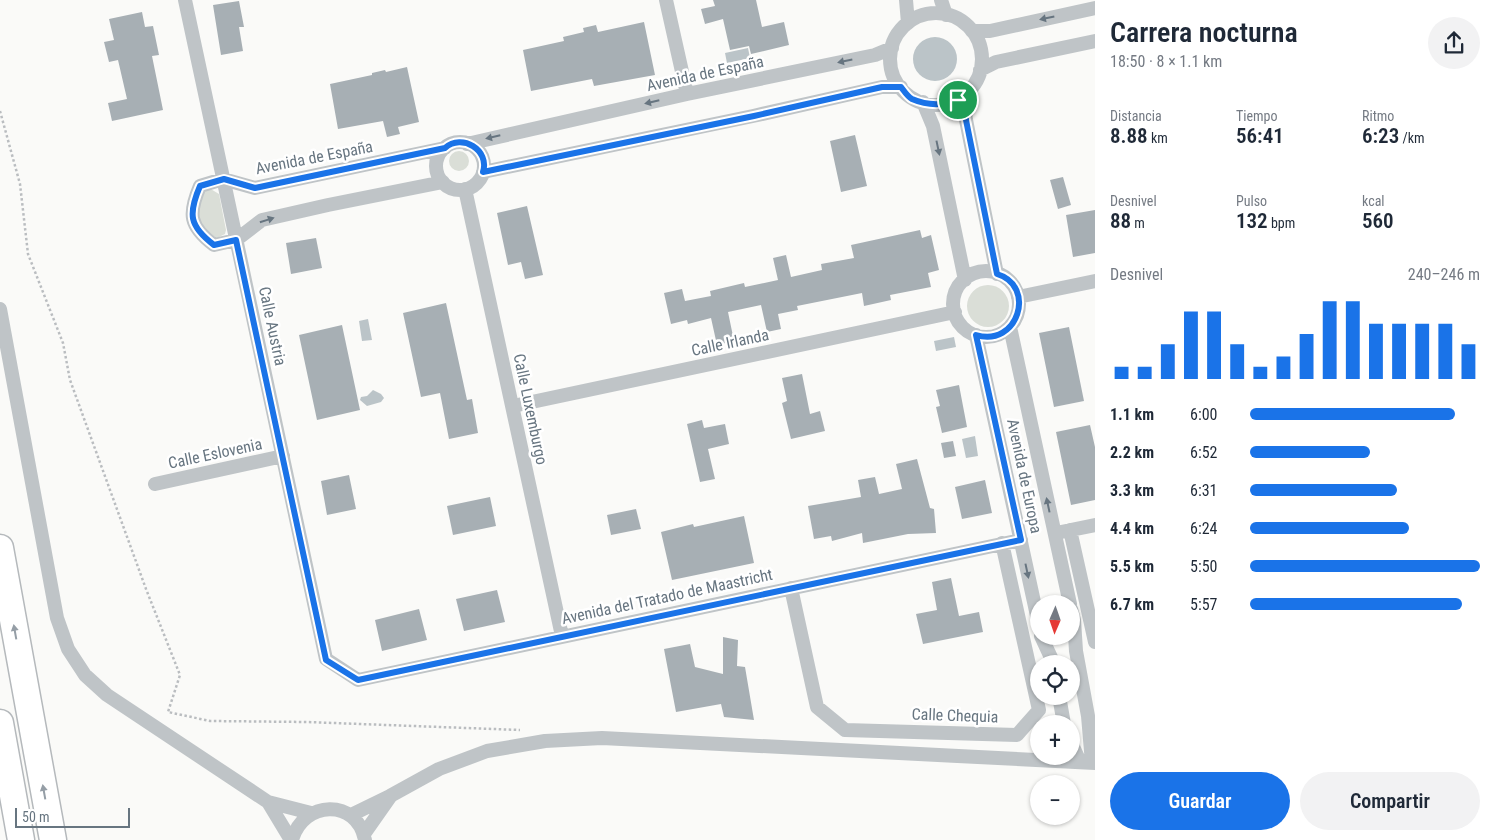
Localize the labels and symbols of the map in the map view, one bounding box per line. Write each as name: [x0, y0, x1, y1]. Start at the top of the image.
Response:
one-way arrow: [1040, 14, 1055, 22]
street label: Avenida de España: [645, 52, 765, 95]
one-way arrow: [837, 58, 853, 66]
pin: [937, 79, 979, 121]
one-way arrow: [644, 98, 659, 106]
one-way arrow: [486, 133, 501, 141]
street label: Avenida de España: [254, 137, 374, 178]
one-way arrow: [934, 140, 942, 155]
one-way arrow: [260, 216, 275, 224]
street label: Calle Austria: [255, 285, 290, 367]
street label: Calle Irlanda: [690, 325, 771, 360]
street label: Calle Luxemburgo: [509, 352, 552, 466]
street label: Avenida de Europa: [1003, 417, 1046, 535]
street label: Calle Eslovenia: [166, 434, 264, 473]
one-way arrow: [1044, 497, 1052, 512]
one-way arrow: [1023, 563, 1031, 578]
street label: Avenida del Tratado de Maastricht: [560, 565, 775, 628]
north arrow: [1030, 595, 1080, 645]
one-way arrow: [11, 624, 19, 640]
street label: Calle Chequia: [911, 704, 999, 727]
one-way arrow: [39, 784, 47, 800]
scale bar: [15, 805, 130, 828]

